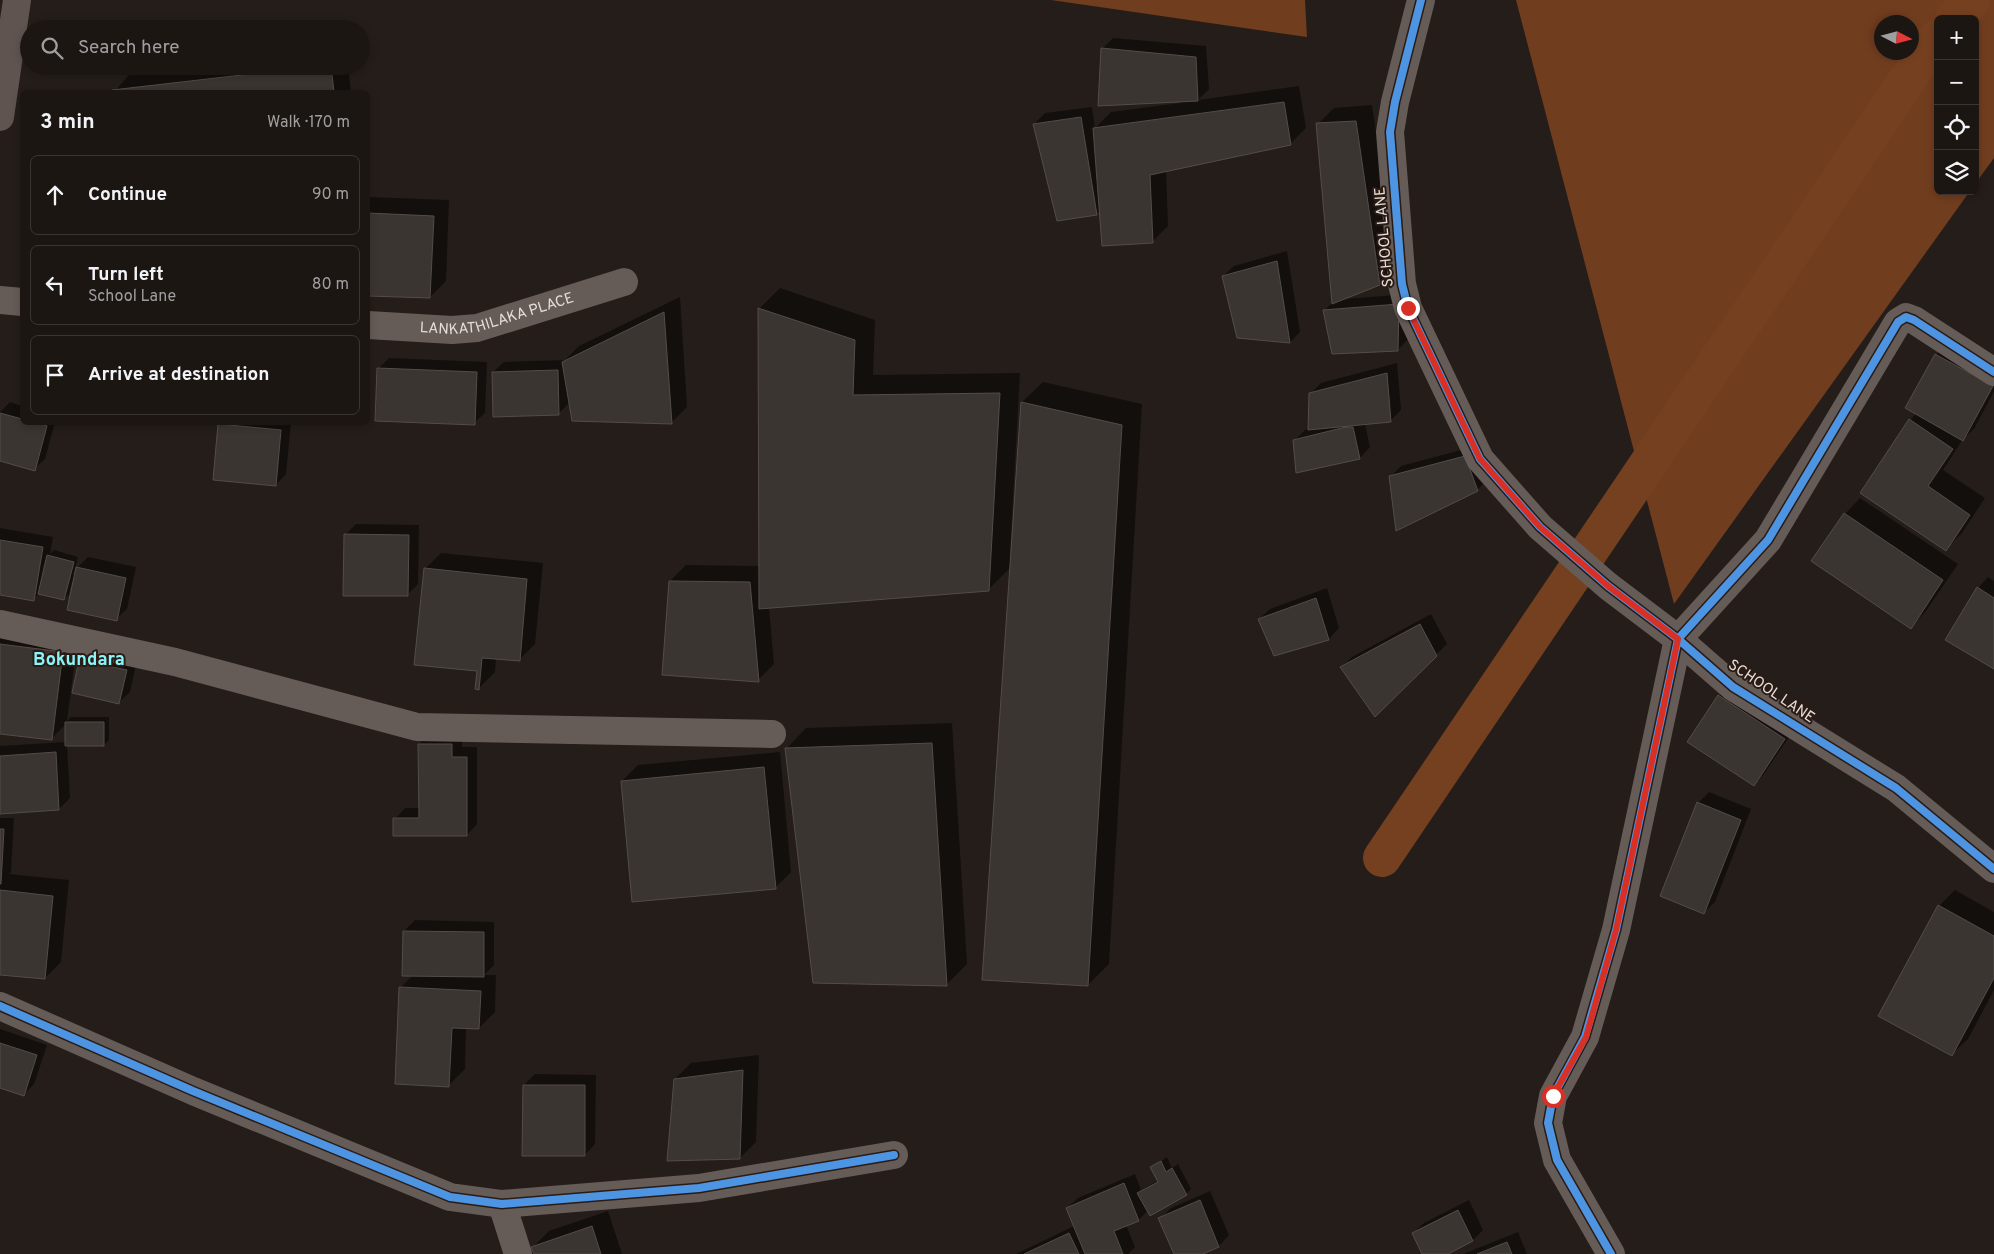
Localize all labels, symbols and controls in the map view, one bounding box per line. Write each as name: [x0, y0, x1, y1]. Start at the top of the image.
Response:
north arrow: [1874, 15, 1919, 60]
map controls: [1934, 15, 1979, 195]
button: +: [1934, 15, 1979, 60]
search box: [20, 20, 370, 75]
icon: search: [38, 34, 66, 62]
text: Search here: [78, 36, 180, 60]
button: −: [1934, 60, 1979, 105]
button: locate: [1934, 105, 1979, 150]
text: 3 min: [40, 109, 95, 136]
text: Walk · 170 m: [267, 113, 350, 133]
button: layers: [1934, 150, 1979, 195]
icon: ahead: [41, 181, 69, 209]
text: Continue: [88, 183, 167, 207]
text: 90 m: [312, 185, 349, 205]
street label: SCHOOL LANE: [1371, 186, 1399, 288]
text: Turn left: [88, 263, 164, 287]
icon: left: [41, 271, 69, 299]
text: 80 m: [312, 275, 349, 295]
text: School Lane: [88, 287, 176, 307]
street label: LANKATHILAKA PLACE: [419, 289, 576, 340]
route end: [1397, 297, 1420, 320]
icon: arrive: [41, 361, 69, 389]
text: Arrive at destination: [88, 363, 269, 387]
district label: Bokundara: [33, 649, 125, 672]
street label: SCHOOL LANE: [1724, 656, 1818, 728]
route start: [1542, 1085, 1565, 1108]

